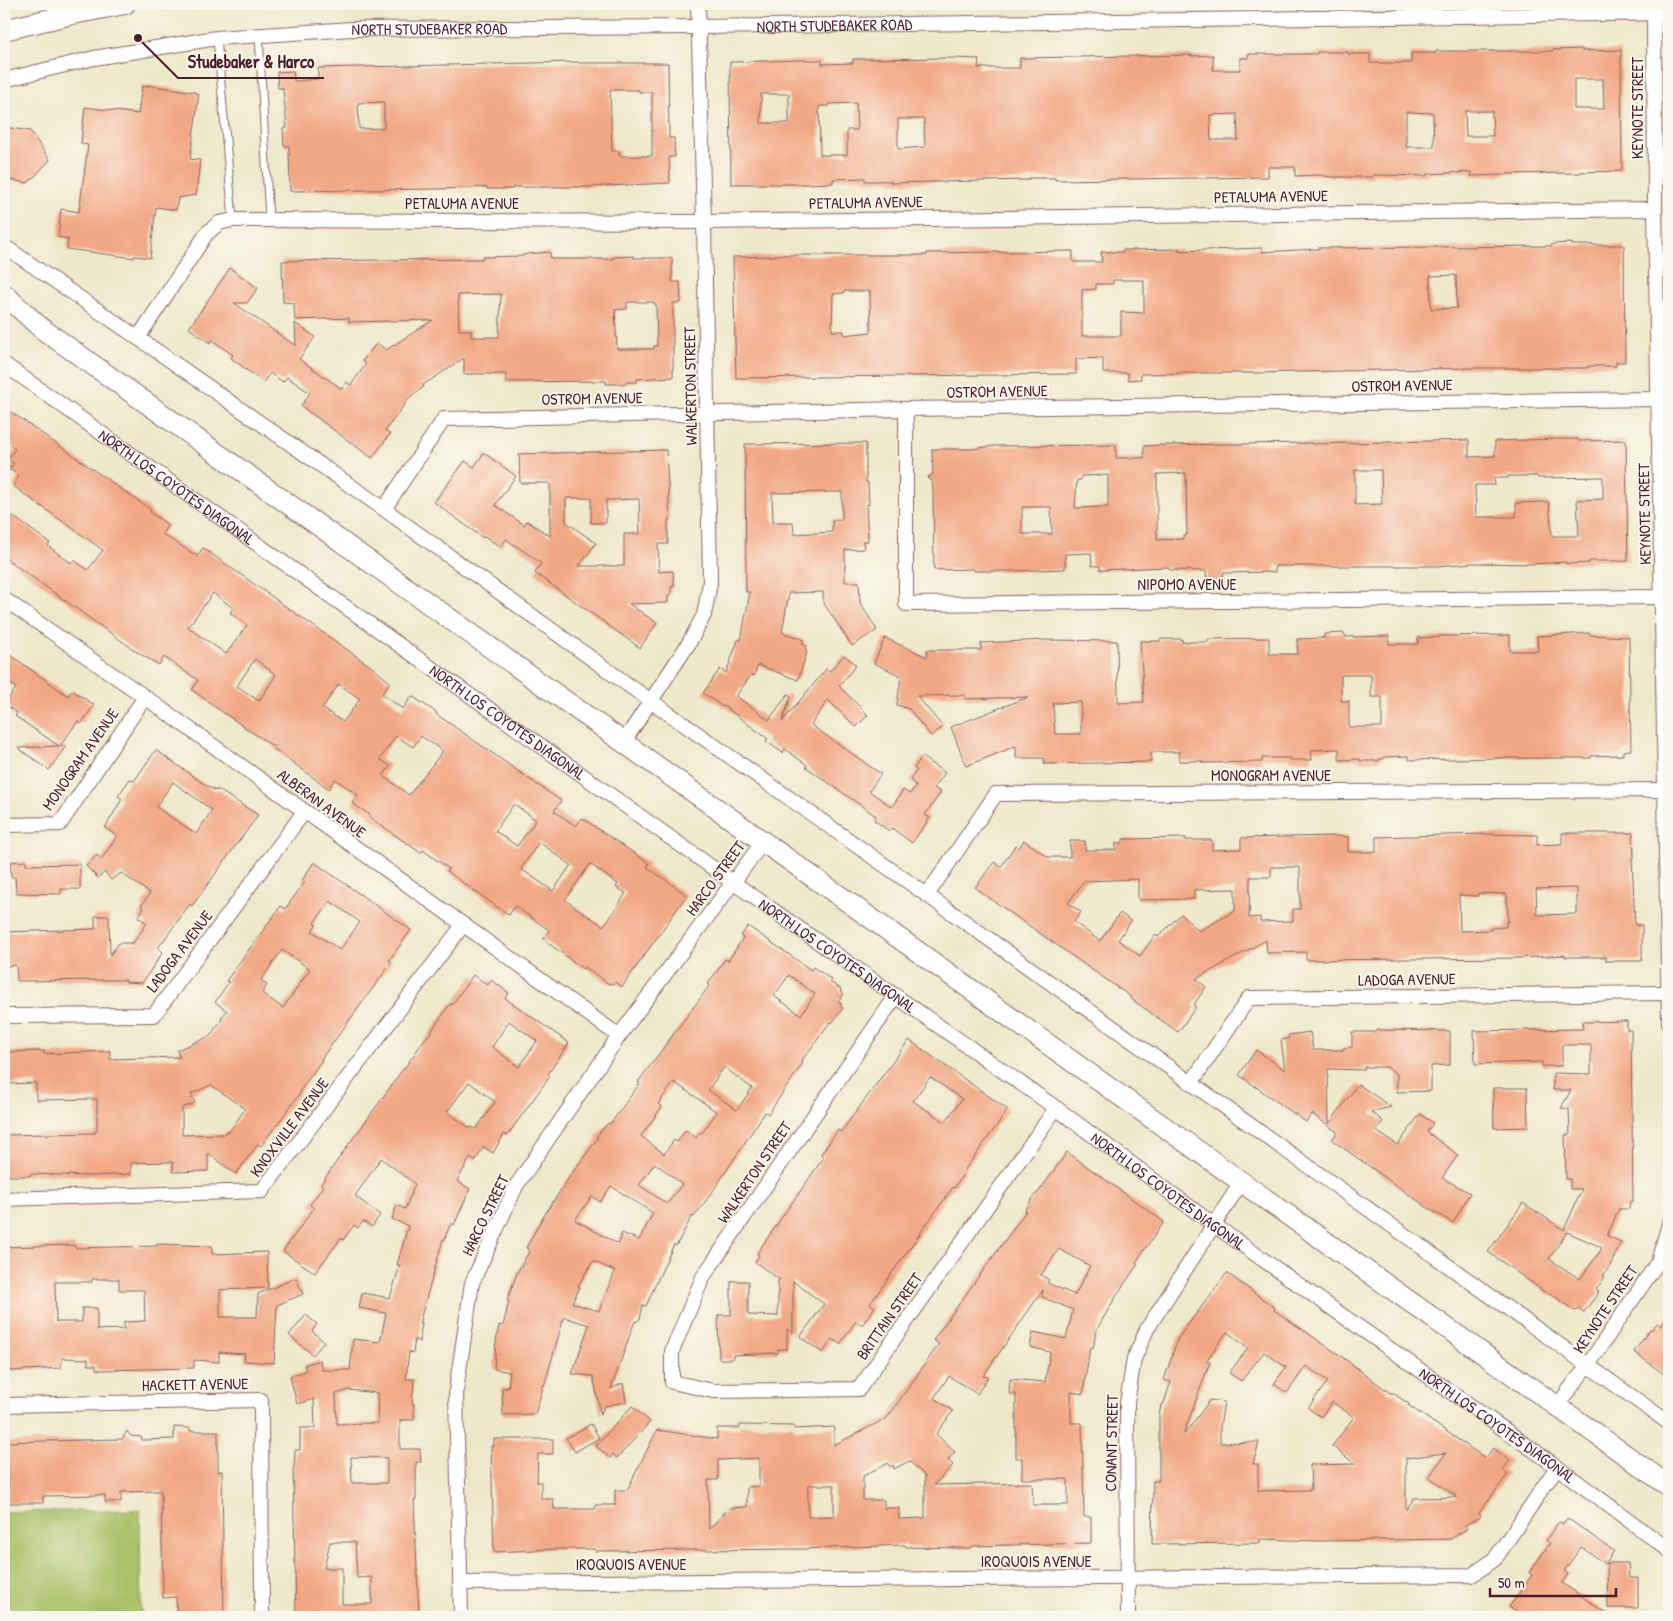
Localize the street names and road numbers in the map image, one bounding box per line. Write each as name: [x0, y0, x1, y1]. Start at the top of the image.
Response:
street label: NORTH STUDEBAKER ROAD: [756, 13, 913, 37]
street label: NORTH STUDEBAKER ROAD: [352, 17, 508, 40]
street label: KEYNOTE STREET: [1626, 57, 1648, 159]
street label: PETALUMA AVENUE: [1214, 184, 1328, 208]
street label: PETALUMA AVENUE: [809, 190, 923, 214]
street label: PETALUMA AVENUE: [405, 192, 519, 214]
street label: WALKERTON STREET: [678, 326, 702, 445]
street label: OSTROM AVENUE: [1351, 373, 1453, 397]
street label: OSTROM AVENUE: [946, 379, 1048, 403]
street label: OSTROM AVENUE: [541, 386, 643, 410]
street label: NORTH LOS COYOTES DIAGONAL: [94, 424, 259, 550]
street label: KEYNOTE STREET: [1632, 462, 1656, 565]
street label: NIPOMO AVENUE: [1137, 573, 1237, 595]
street label: NORTH LOS COYOTES DIAGONAL: [425, 659, 590, 785]
street label: MONOGRAM AVENUE: [37, 704, 123, 814]
street label: ALBERAN AVENUE: [273, 763, 371, 843]
street label: MONOGRAM AVENUE: [1211, 764, 1331, 786]
street label: HARCO STREET: [680, 836, 750, 920]
street label: NORTH LOS COYOTES DIAGONAL: [755, 893, 920, 1018]
street label: LADOGA AVENUE: [141, 905, 217, 997]
street label: LADOGA AVENUE: [1358, 967, 1456, 991]
street label: KNOXVILLE AVENUE: [244, 1073, 334, 1181]
street label: WALKERTON STREET: [712, 1116, 797, 1227]
street label: NORTH LOS COYOTES DIAGONAL: [1087, 1127, 1250, 1255]
street label: HARCO STREET: [456, 1170, 514, 1259]
street label: KEYNOTE STREET: [1567, 1260, 1643, 1357]
street label: BRITTAIN STREET: [851, 1268, 927, 1364]
street label: NORTH LOS COYOTES DIAGONAL: [1415, 1362, 1580, 1488]
street label: HACKETT AVENUE: [142, 1372, 248, 1396]
street label: CONANT STREET: [1099, 1394, 1123, 1492]
street label: IROQUOIS AVENUE: [980, 1550, 1092, 1572]
street label: IROQUOIS AVENUE: [575, 1553, 687, 1575]

